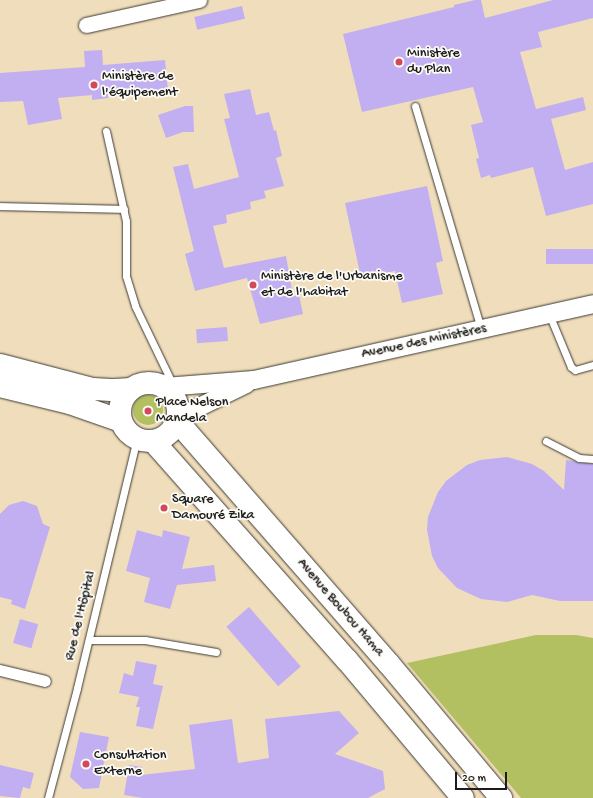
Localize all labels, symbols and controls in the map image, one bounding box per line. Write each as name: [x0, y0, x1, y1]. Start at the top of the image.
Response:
place label: Ministère du Plan: [407, 46, 460, 78]
marker: Ministère du Plan: [394, 57, 404, 67]
place label: Ministère de l'équipement: [102, 69, 177, 102]
marker: Ministère de l'équipement: [89, 80, 99, 90]
place label: Ministère de l'Urbanisme et de l'habitat: [261, 269, 403, 302]
marker: Ministère de l'Urbanisme et de l'habitat: [248, 280, 258, 290]
street label: Avenue des Ministères: [360, 321, 488, 363]
place label: Place Nelson Mandela: [156, 395, 228, 428]
marker: Place Nelson Mandela: [143, 406, 153, 416]
place label: Square Damouré Zika: [172, 492, 254, 524]
marker: Square Damouré Zika: [159, 503, 169, 513]
street label: Avenue Boubou Hama: [293, 556, 387, 660]
street label: Rue de l'Hôpital: [62, 570, 100, 662]
place label: Consultation Externe: [94, 748, 166, 780]
marker: Consultation Externe: [81, 759, 91, 769]
scale bar: [457, 764, 509, 790]
text: 20 m: [462, 772, 486, 786]

